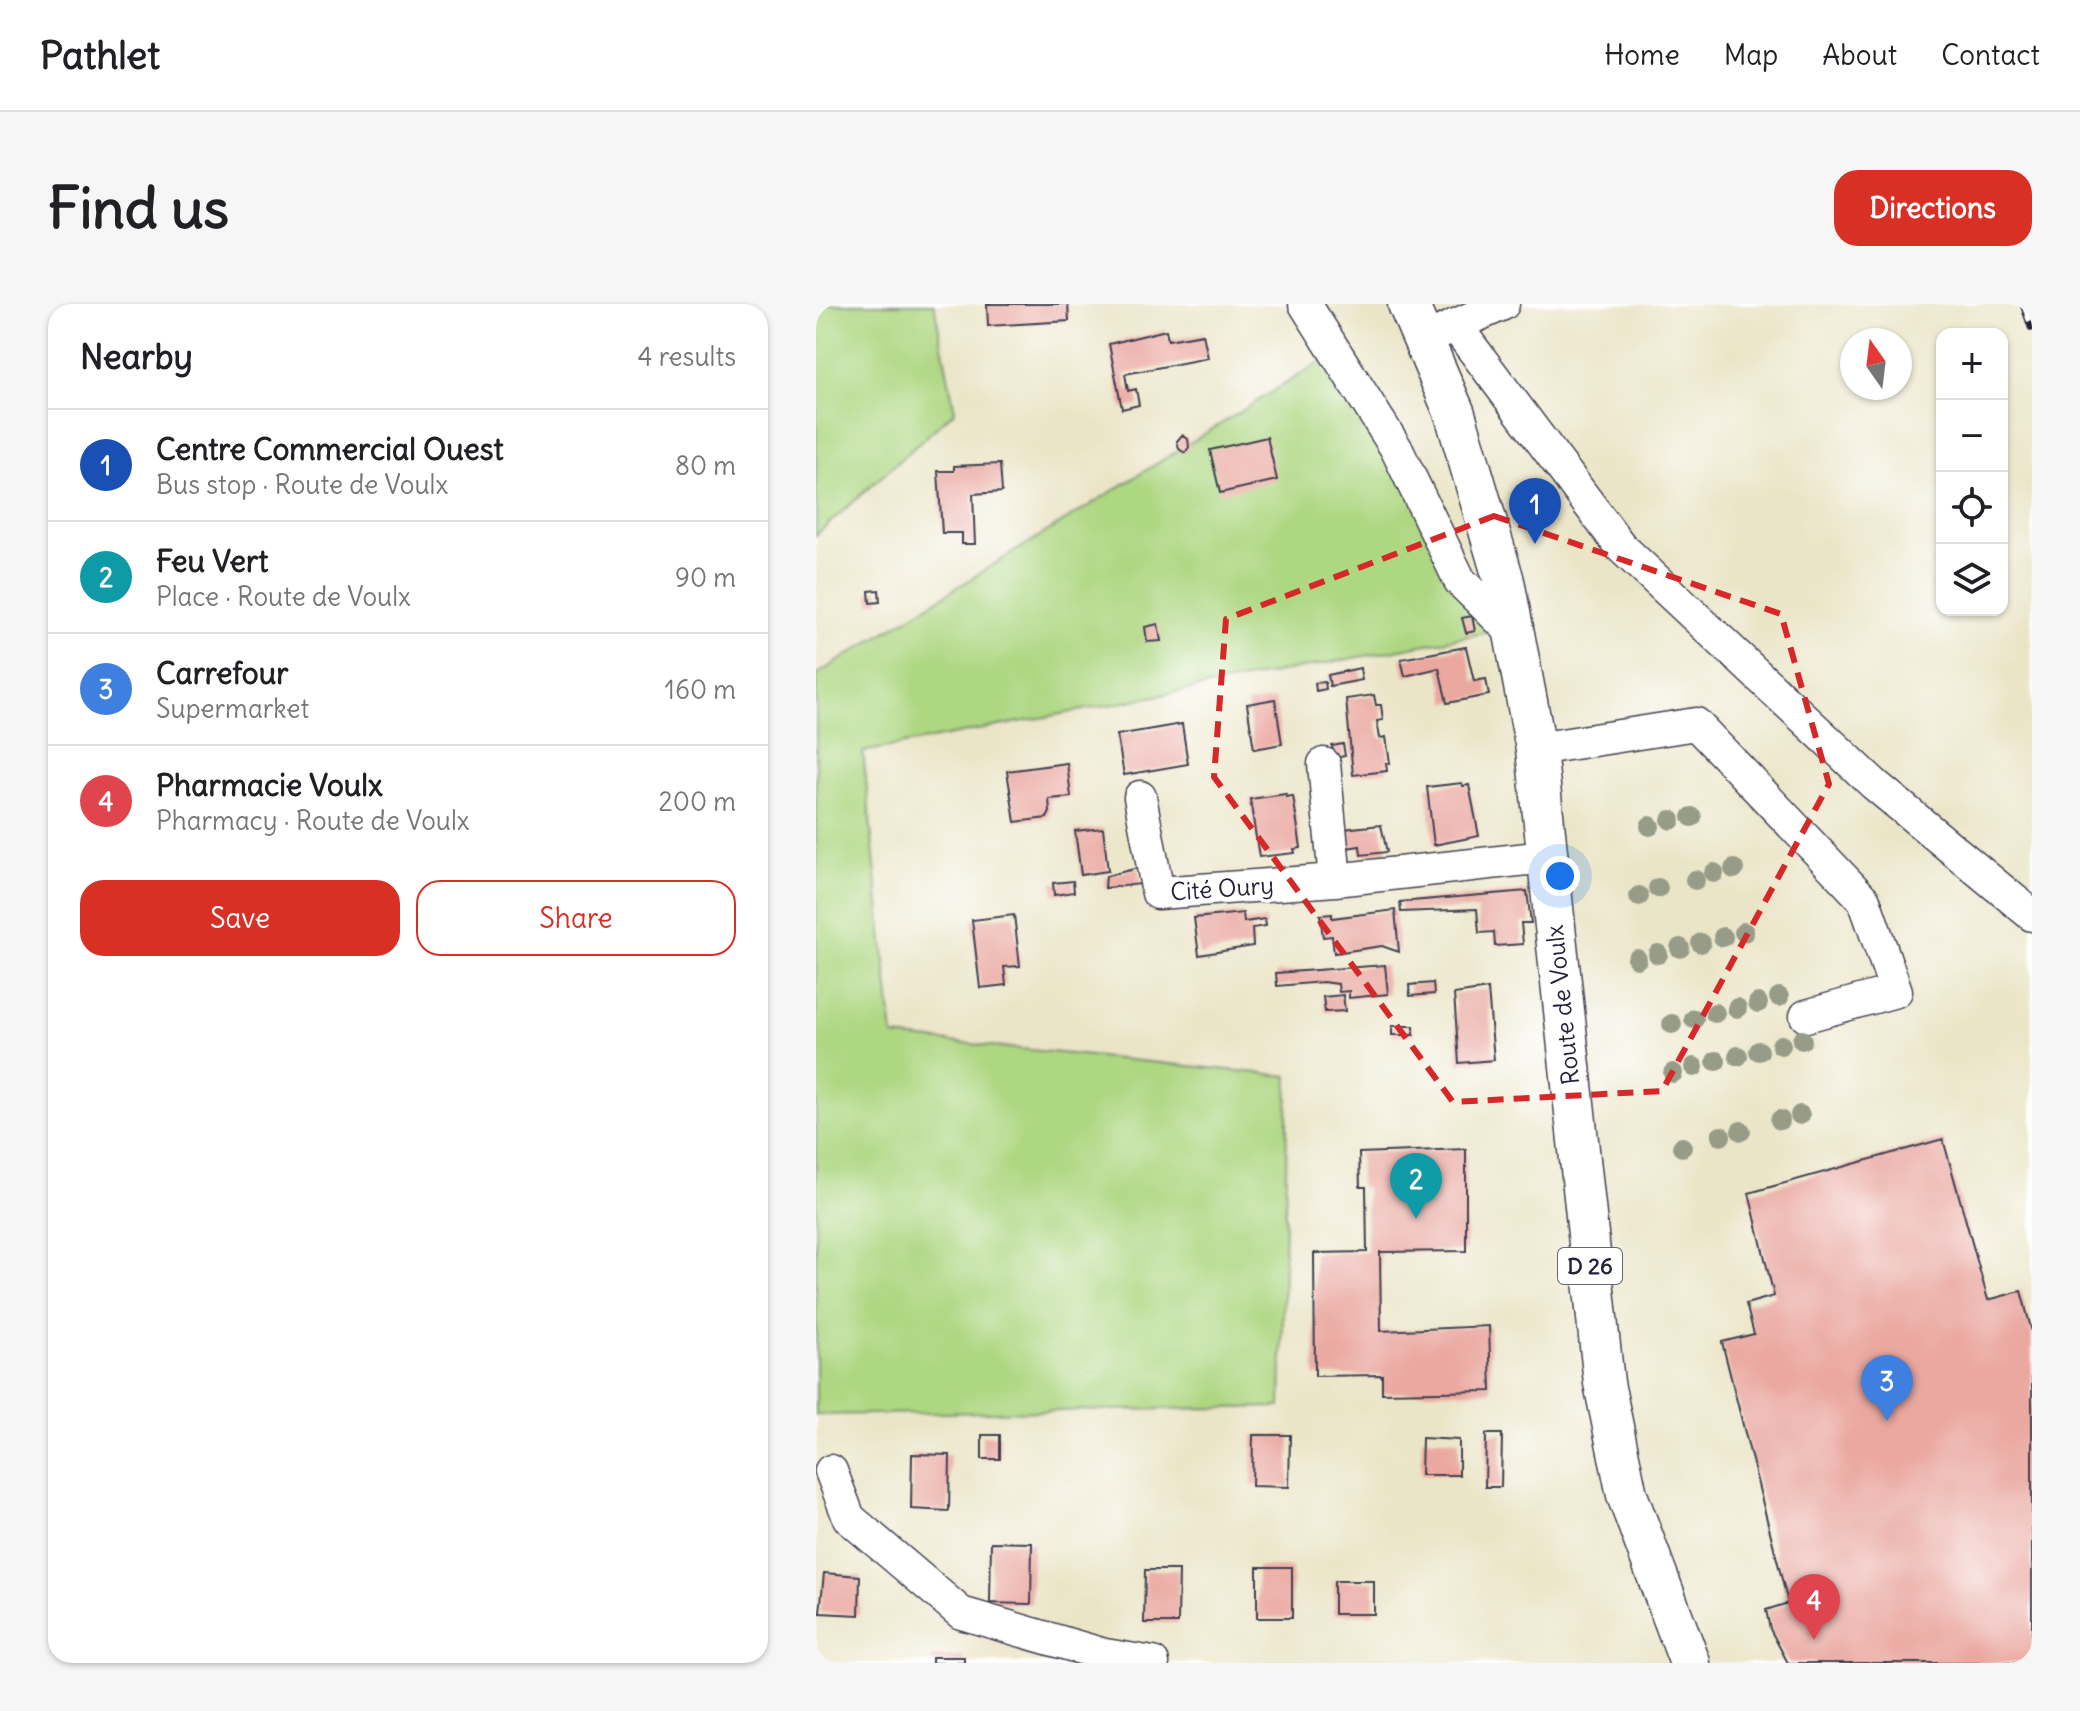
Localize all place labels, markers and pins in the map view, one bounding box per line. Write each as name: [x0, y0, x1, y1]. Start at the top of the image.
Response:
pin: 1: [1509, 478, 1561, 544]
pin: 2: [1390, 1153, 1442, 1219]
pin: 3: [1861, 1355, 1913, 1421]
pin: 4: [1788, 1574, 1840, 1640]

